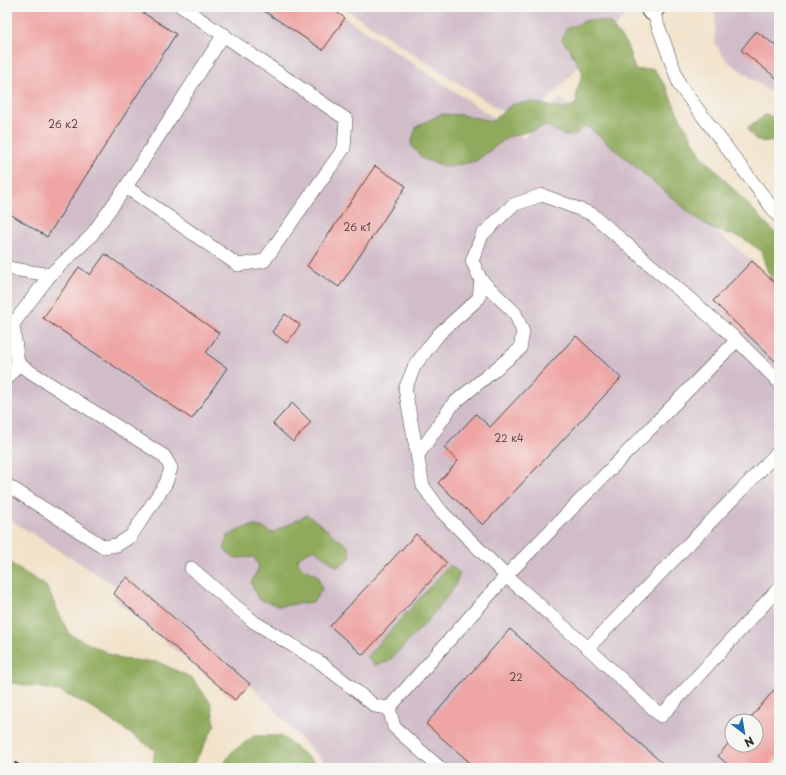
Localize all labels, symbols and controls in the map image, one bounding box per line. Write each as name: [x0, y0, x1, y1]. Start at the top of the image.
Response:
house number: 26 к2: [48, 116, 78, 131]
house number: 26 к1: [343, 219, 371, 234]
house number: 22 к4: [494, 430, 524, 445]
house number: 22: [509, 669, 523, 684]
north arrow: [724, 713, 764, 753]
text: N: [741, 732, 758, 752]

